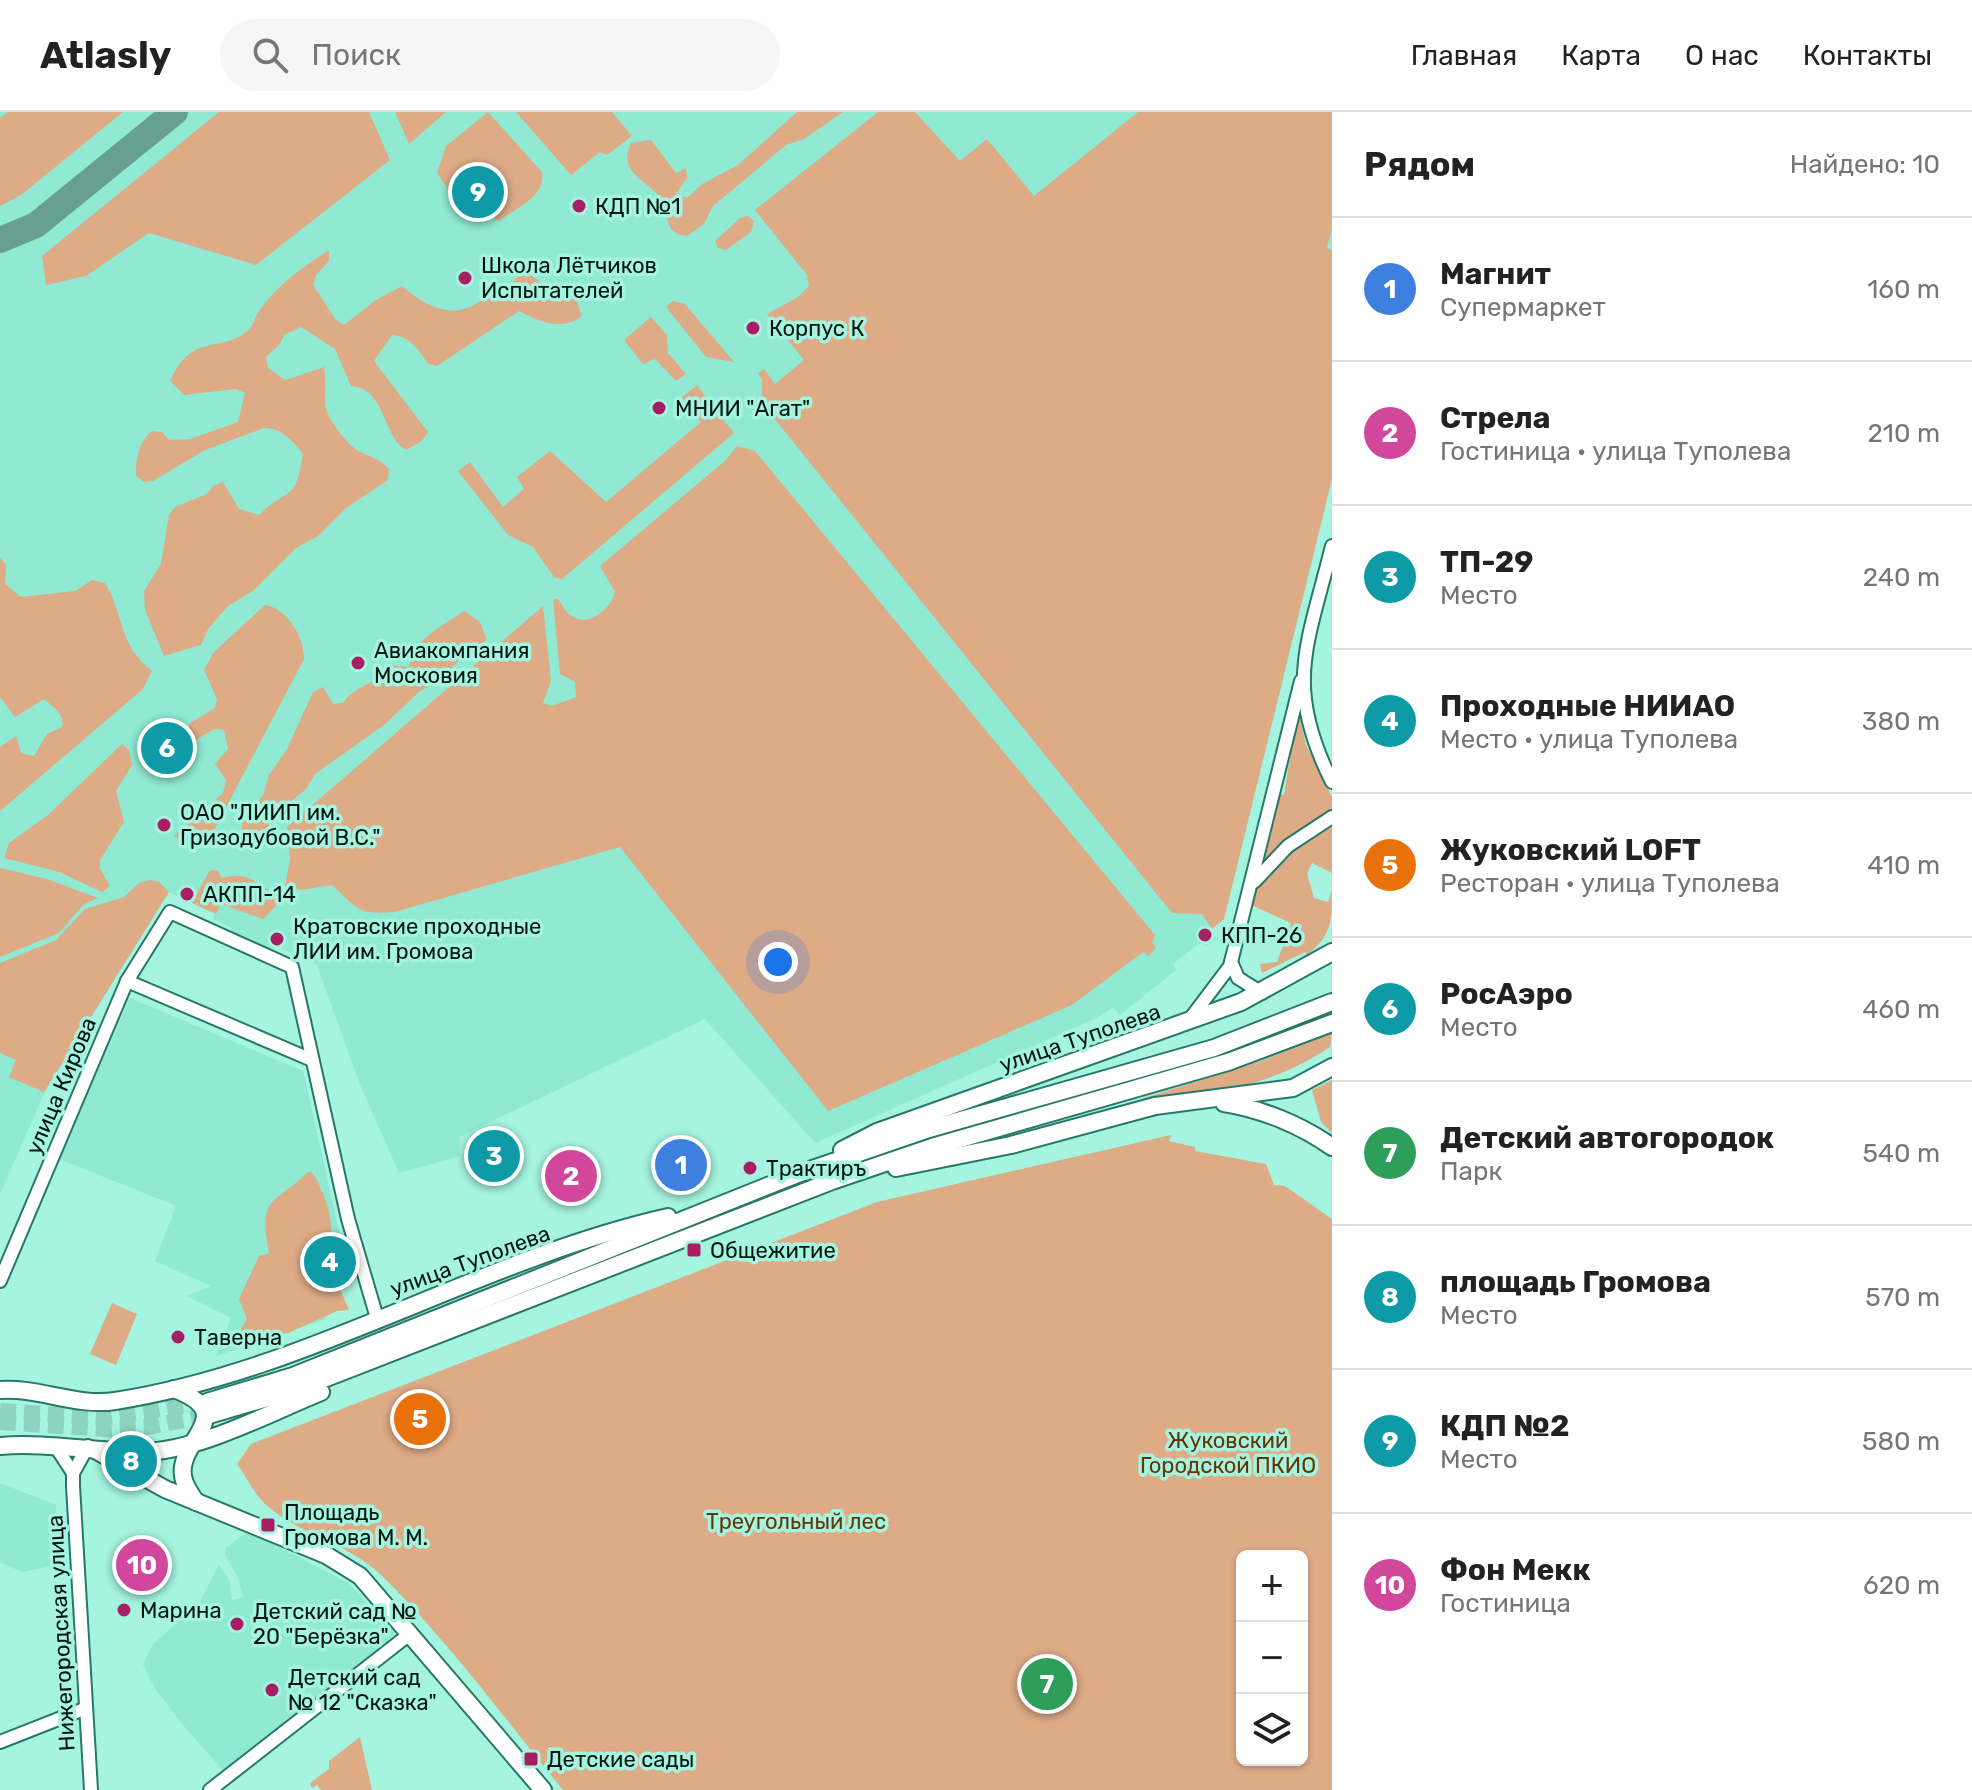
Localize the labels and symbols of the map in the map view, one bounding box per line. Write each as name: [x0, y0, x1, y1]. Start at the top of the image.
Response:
pin: 9: [452, 162, 504, 222]
place label: КДП №1: [595, 193, 681, 220]
marker: КДП №1: [570, 197, 588, 215]
place label: Школа Лётчиков Испытателей: [481, 252, 657, 304]
marker: Школа Лётчиков Испытателей: [456, 269, 474, 287]
place label: Корпус К: [769, 315, 864, 342]
marker: Корпус К: [744, 319, 762, 337]
place label: МНИИ "Агат": [675, 395, 810, 422]
marker: МНИИ "Агат": [650, 399, 668, 417]
place label: Авиакомпания Московия: [374, 637, 529, 689]
marker: Авиакомпания Московия: [349, 654, 367, 672]
pin: 6: [141, 718, 193, 778]
place label: ОАО "ЛИИП им. Гризодубовой В.С.": [180, 799, 381, 851]
marker: ОАО "ЛИИП им. Гризодубовой В.С.": [155, 816, 173, 834]
place label: АКПП-14: [203, 881, 296, 908]
marker: АКПП-14: [178, 885, 196, 903]
place label: Кратовские проходные ЛИИ им. Громова: [293, 913, 541, 965]
place label: КПП-26: [1221, 922, 1302, 949]
marker: КПП-26: [1196, 926, 1214, 944]
marker: Кратовские проходные ЛИИ им. Громова: [268, 930, 286, 948]
your location: [758, 942, 798, 982]
street label: улица Туполева: [996, 998, 1164, 1078]
street label: улица Кирова: [20, 1013, 102, 1159]
pin: 3: [468, 1126, 520, 1186]
pin: 1: [655, 1135, 707, 1195]
pin: 2: [545, 1146, 597, 1206]
place label: Трактиръ: [766, 1155, 867, 1182]
marker: Трактиръ: [741, 1159, 759, 1177]
street label: улица Туполева: [386, 1220, 554, 1302]
pin: 4: [304, 1232, 356, 1292]
place label: Общежитие: [710, 1237, 836, 1264]
marker: Общежитие: [685, 1241, 703, 1259]
place label: Таверна: [194, 1324, 282, 1351]
marker: Таверна: [169, 1328, 187, 1346]
pin: 5: [394, 1389, 446, 1449]
park label: Жуковский Городской ПКИО: [1140, 1427, 1316, 1479]
pin: 8: [105, 1431, 157, 1491]
place label: Площадь Громова М. М.: [284, 1499, 428, 1551]
park label: Треугольный лес: [706, 1508, 886, 1535]
street label: Нижегородская улица: [41, 1514, 81, 1752]
marker: Площадь Громова М. М.: [259, 1516, 277, 1534]
pin: 10: [116, 1535, 168, 1595]
place label: Марина: [140, 1597, 222, 1624]
place label: Детский сад № 20 "Берёзка": [253, 1598, 417, 1650]
marker: Марина: [115, 1601, 133, 1619]
marker: Детский сад № 20 "Берёзка": [228, 1615, 246, 1633]
pin: 7: [1021, 1654, 1073, 1714]
place label: Детский сад № 12 "Сказка": [288, 1664, 437, 1716]
marker: Детский сад № 12 "Сказка": [263, 1681, 281, 1699]
place label: Детские сады: [547, 1746, 694, 1773]
marker: Детские сады: [522, 1750, 540, 1768]

